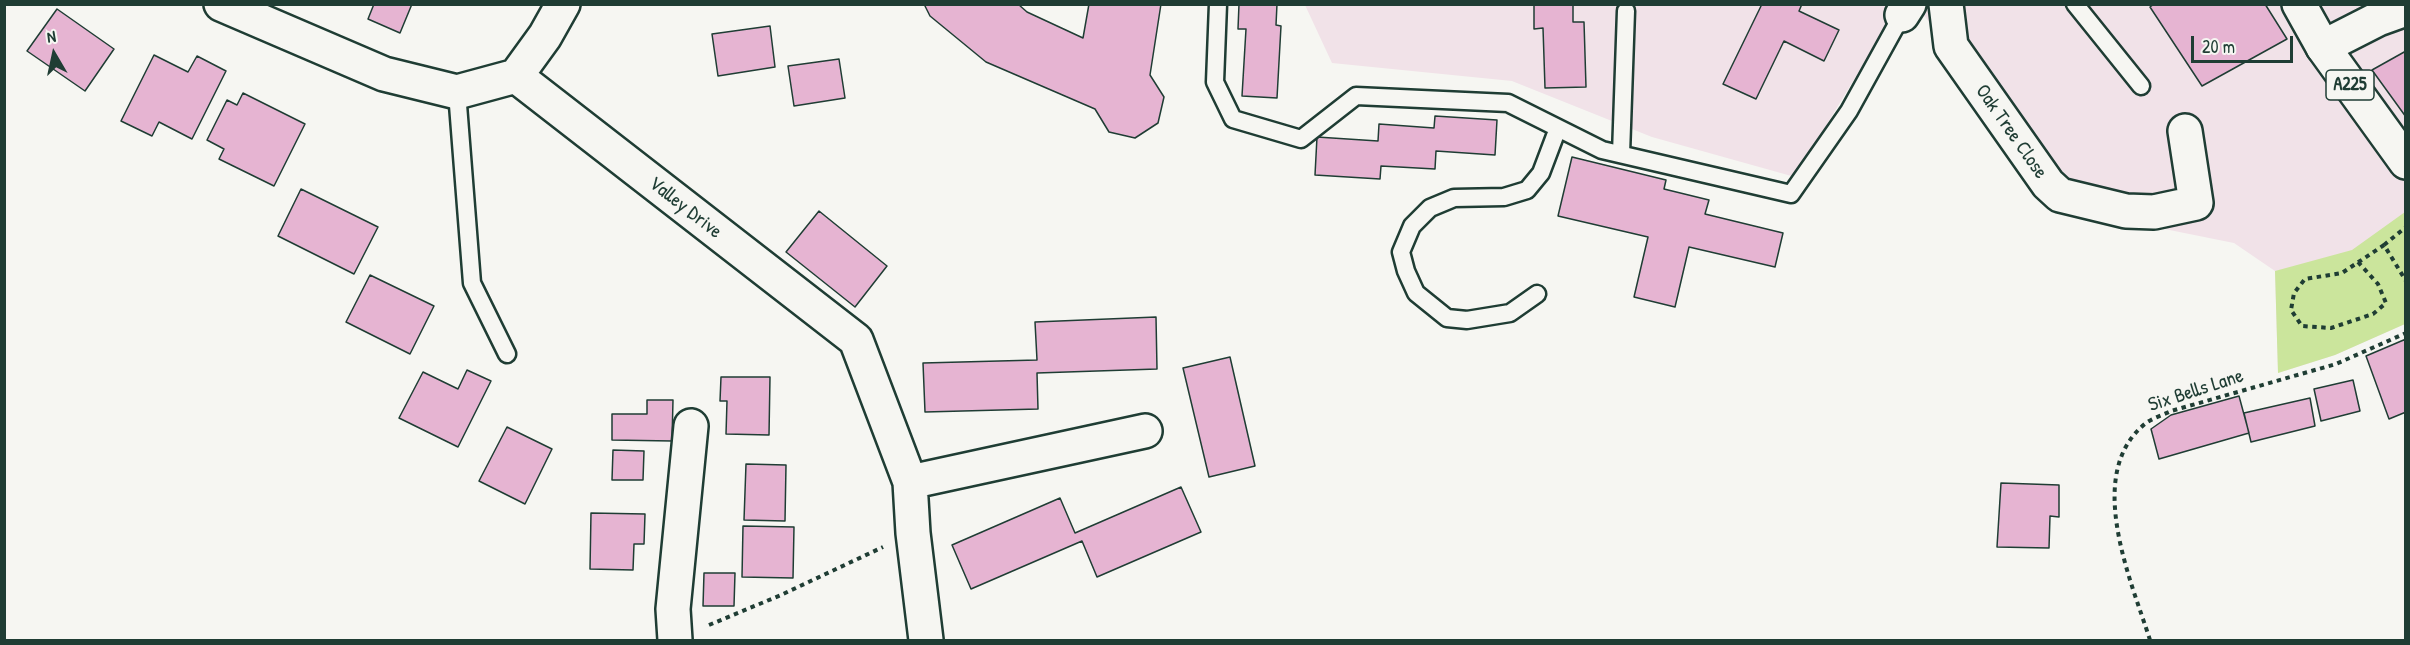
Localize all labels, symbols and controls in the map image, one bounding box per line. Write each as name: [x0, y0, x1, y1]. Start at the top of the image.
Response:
north arrow: [24, 24, 84, 84]
scale bar: [2194, 24, 2296, 62]
text: N: [45, 25, 57, 48]
text: 20 m: [2202, 34, 2235, 59]
road number: A225: [2326, 70, 2374, 100]
street label: Oak Tree Close: [1970, 80, 2052, 184]
street label: Valley Drive: [644, 172, 726, 244]
street label: Six Bells Lane: [2145, 364, 2247, 418]

